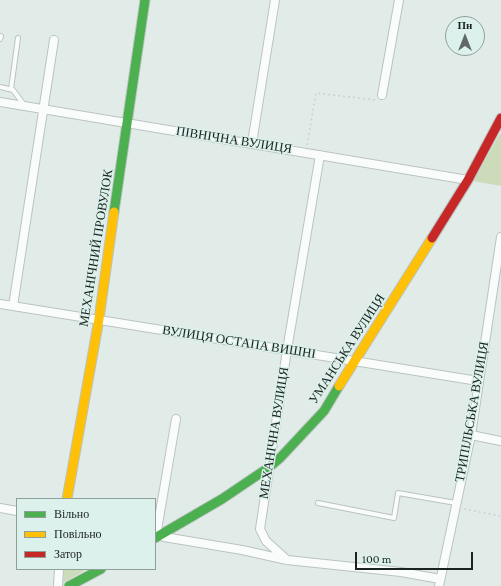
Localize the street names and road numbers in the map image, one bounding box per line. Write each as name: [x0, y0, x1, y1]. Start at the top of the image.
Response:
street label: ПІВНІЧНА ВУЛИЦЯ: [175, 123, 293, 157]
street label: МЕХАНІЧНИЙ ПРОВУЛОК: [76, 168, 116, 328]
street label: УМАНСЬКА ВУЛИЦЯ: [306, 291, 388, 407]
street label: ВУЛИЦЯ ОСТАПА ВИШНІ: [161, 322, 317, 362]
street label: ТРИПІЛЬСЬКА ВУЛИЦЯ: [452, 340, 492, 484]
street label: МЕХАНІЧНА ВУЛИЦЯ: [256, 366, 292, 500]

